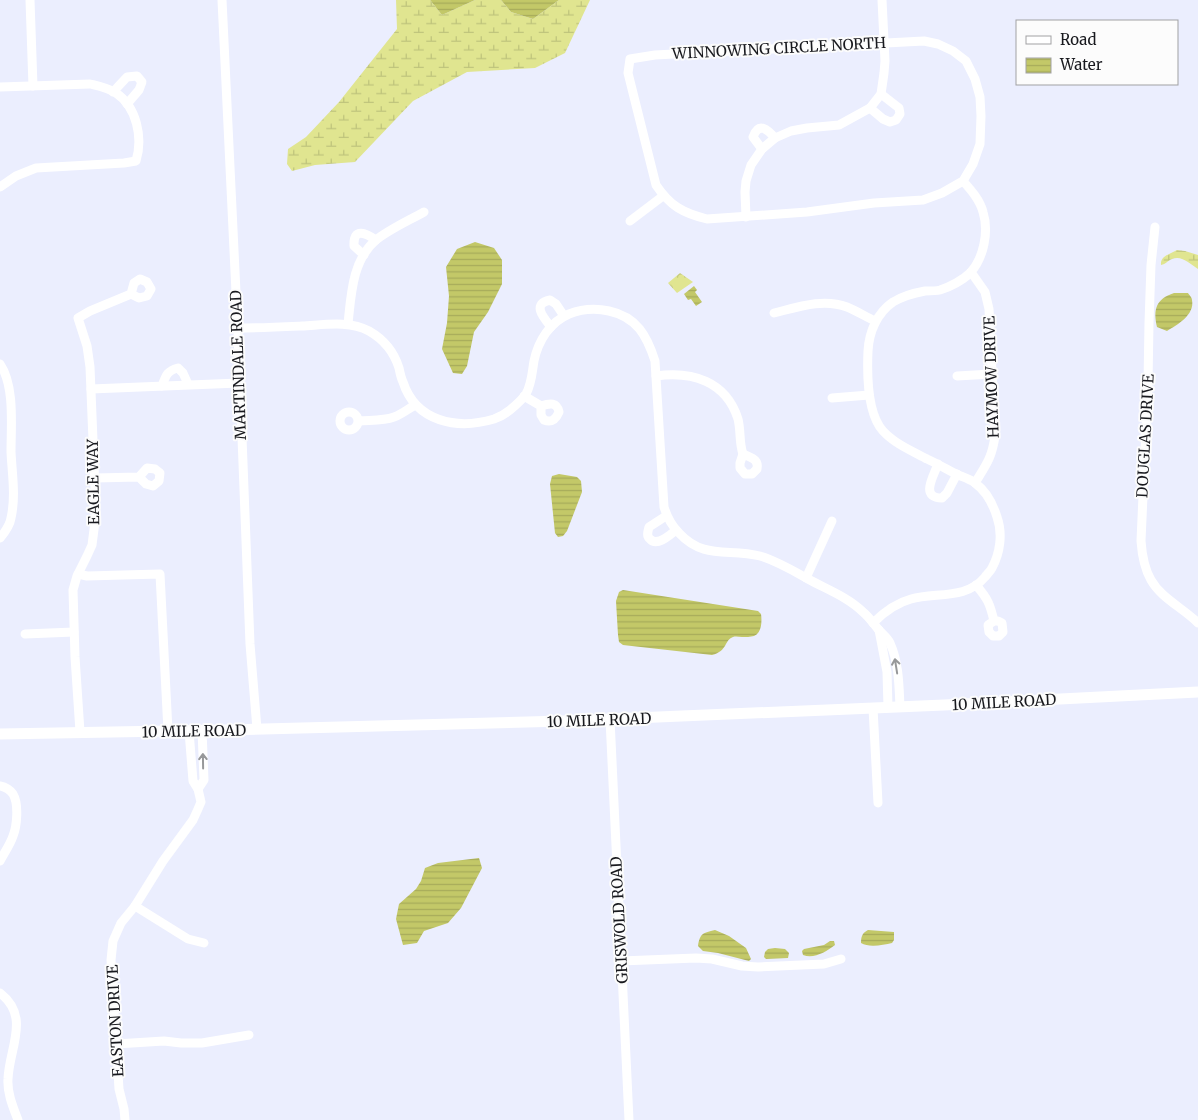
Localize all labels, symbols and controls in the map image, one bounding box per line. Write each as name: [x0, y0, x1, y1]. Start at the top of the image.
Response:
legend: [1016, 20, 1178, 85]
text: Road: [1060, 30, 1096, 49]
street label: WINNOWING CIRCLE NORTH: [671, 33, 886, 63]
text: Water: [1059, 55, 1103, 74]
street label: MARTINDALE ROAD: [226, 290, 250, 440]
street label: HAYMOW DRIVE: [979, 315, 1003, 438]
street label: DOUGLAS DRIVE: [1132, 373, 1158, 498]
street label: EAGLE WAY: [83, 438, 103, 525]
one-way arrow: [891, 658, 901, 674]
street label: 10 MILE ROAD: [951, 690, 1057, 714]
street label: 10 MILE ROAD: [546, 709, 652, 731]
street label: 10 MILE ROAD: [142, 721, 246, 741]
one-way arrow: [198, 753, 208, 769]
street label: GRISWOLD ROAD: [606, 856, 632, 984]
street label: EASTON DRIVE: [103, 964, 127, 1078]

